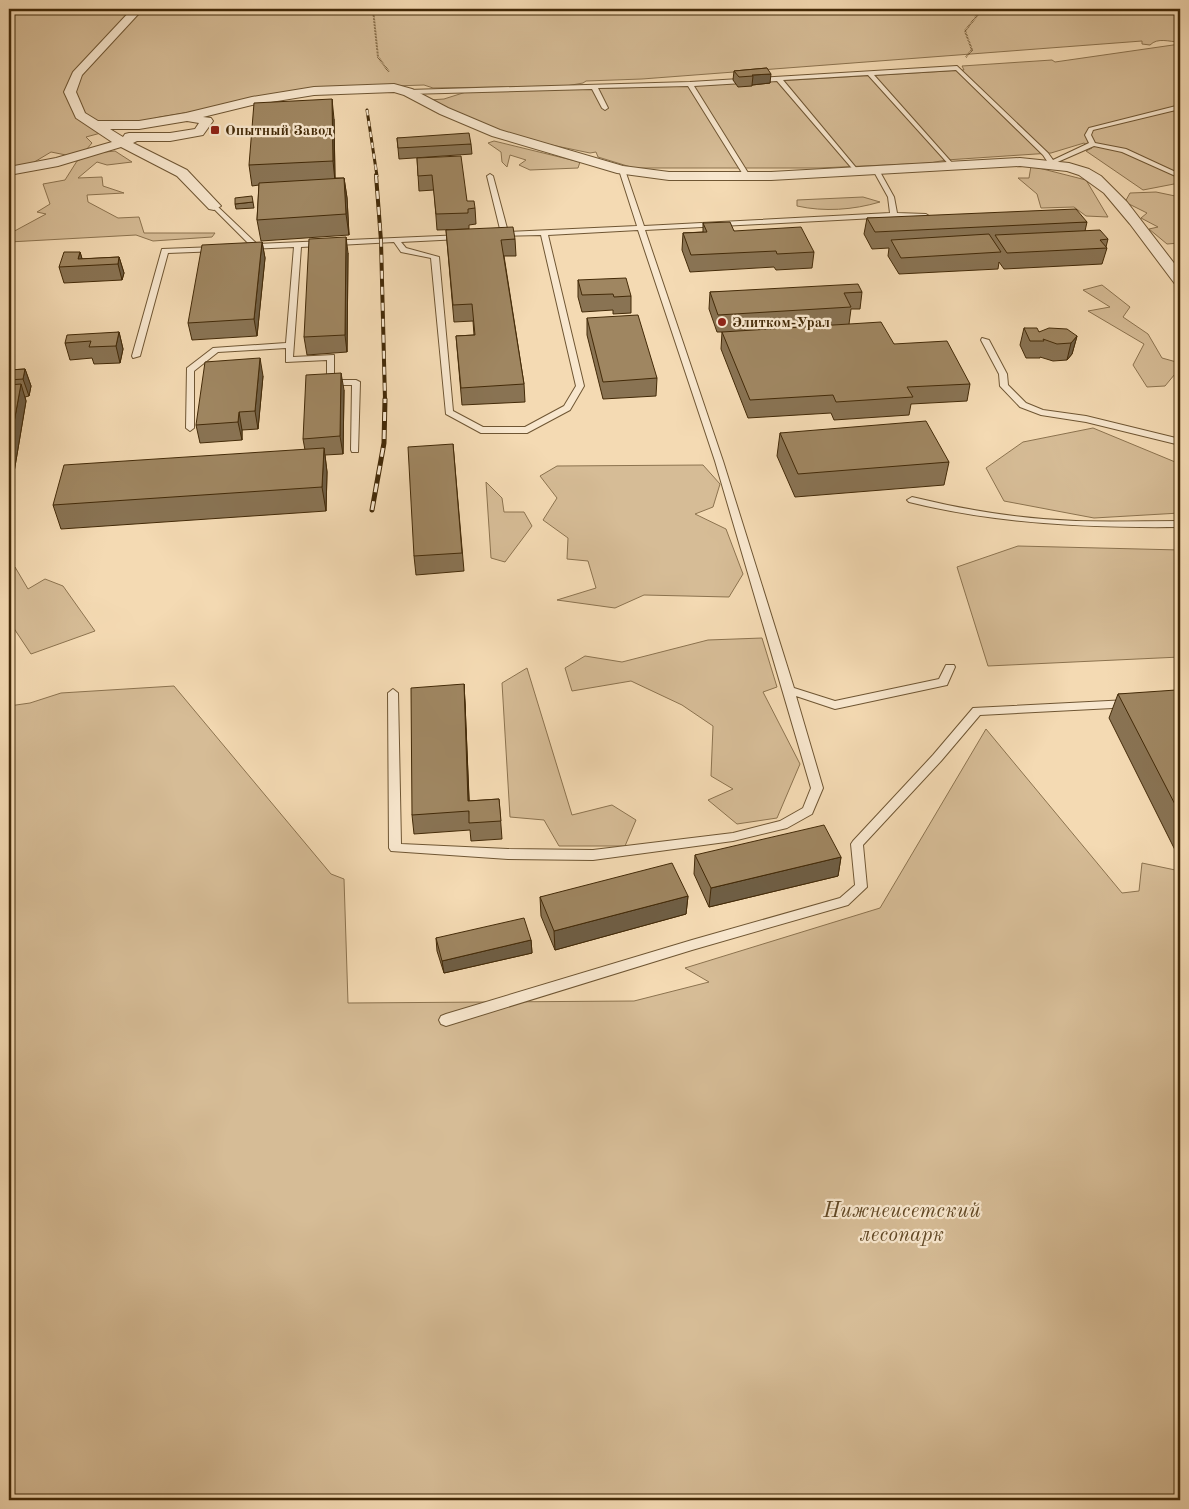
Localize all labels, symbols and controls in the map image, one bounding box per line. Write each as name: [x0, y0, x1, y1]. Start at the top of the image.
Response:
marker: Опытный Завод: [209, 124, 221, 136]
place label: Опытный Завод: [225, 124, 333, 139]
marker: Элитком-Урал: [716, 316, 728, 328]
place label: Элитком-Урал: [732, 316, 830, 331]
park label: Нижнеисетский лесопарк: [822, 1201, 981, 1246]

